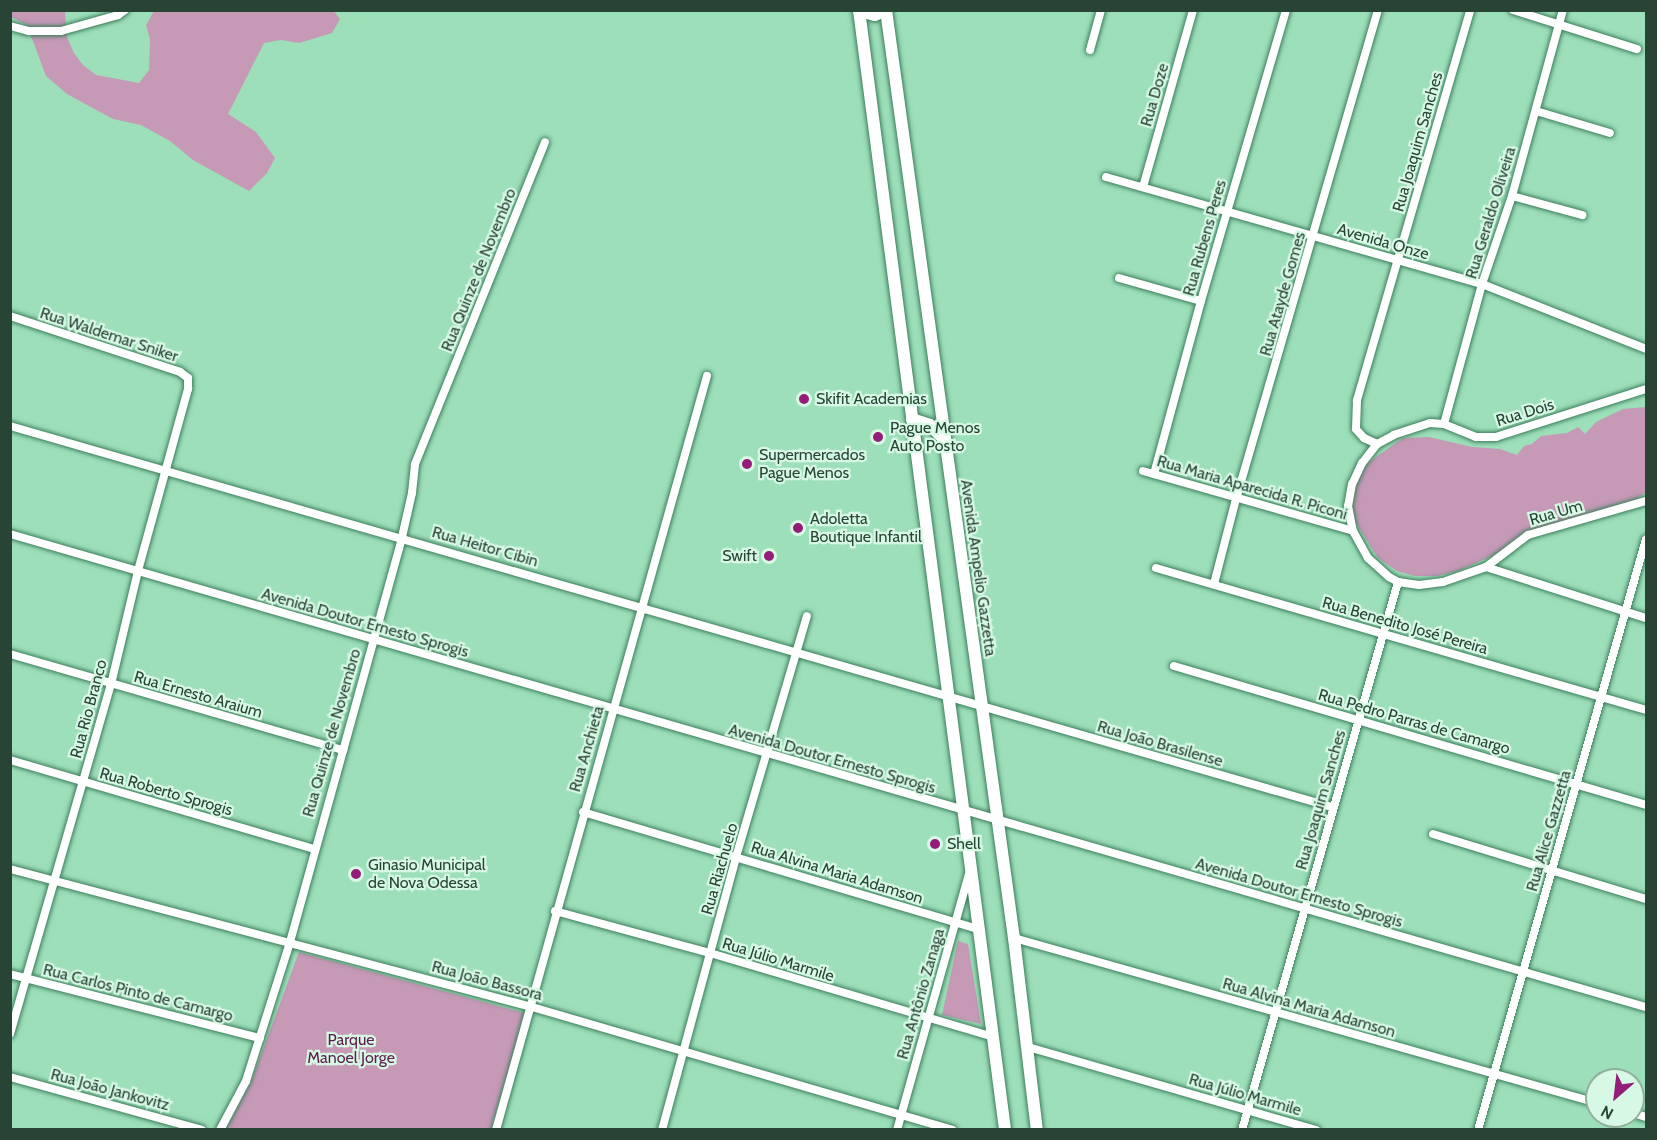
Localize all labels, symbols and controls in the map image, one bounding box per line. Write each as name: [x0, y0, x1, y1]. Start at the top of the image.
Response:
street label: Rua Doze: [1137, 61, 1173, 129]
street label: Rua Joaquim Sanches: [1389, 70, 1447, 214]
street label: Rua Geraldo Oliveira: [1462, 145, 1520, 281]
street label: Rua Rubens Peres: [1179, 178, 1231, 298]
street label: Rua Quinze de Novembro: [437, 186, 521, 354]
street label: Avenida Onze: [1335, 220, 1431, 264]
street label: Rua Atayde Gomes: [1256, 230, 1310, 358]
street label: Rua Waldemar Sniker: [38, 304, 180, 366]
place label: Skifit Academias: [816, 389, 927, 409]
marker: Skifit Academias: [797, 392, 811, 406]
street label: Rua Dois: [1494, 395, 1556, 431]
place label: Pague Menos Auto Posto: [890, 418, 980, 456]
marker: Pague Menos Auto Posto: [871, 430, 885, 444]
place label: Supermercados Pague Menos: [759, 445, 865, 483]
street label: Rua Maria Aparecida R. Piconi: [1155, 452, 1349, 524]
marker: Supermercados Pague Menos: [740, 457, 754, 471]
street label: Avenida Ampelio Gazzetta: [956, 478, 1000, 658]
street label: Rua Um: [1527, 496, 1585, 530]
place label: Adoletta Boutique Infantil: [810, 509, 922, 547]
marker: Adoletta Boutique Infantil: [791, 521, 805, 535]
street label: Rua Heitor Cibin: [430, 523, 540, 571]
place label: Swift: [722, 546, 757, 566]
marker: Swift: [762, 549, 776, 563]
street label: Avenida Doutor Ernesto Sprogis: [259, 584, 471, 662]
street label: Rua Benedito José Pereira: [1320, 593, 1490, 659]
street label: Rua Quinze de Novembro: [299, 647, 365, 819]
street label: Rua Rio Branco: [67, 658, 111, 760]
street label: Rua Ernesto Araium: [132, 667, 264, 723]
street label: Rua Pedro Parras de Camargo: [1316, 685, 1512, 759]
street label: Rua Anchieta: [566, 704, 608, 794]
street label: Rua João Brasilense: [1095, 717, 1225, 771]
street label: Avenida Doutor Ernesto Sprogis: [726, 720, 938, 798]
street label: Rua Joaquim Sanches: [1292, 728, 1350, 872]
street label: Rua Roberto Sprogis: [97, 764, 235, 820]
street label: Rua Alice Gazzetta: [1523, 768, 1575, 894]
street label: Rua Riachuelo: [698, 821, 742, 917]
place label: Shell: [947, 834, 981, 854]
marker: Shell: [928, 837, 942, 851]
street label: Rua Alvina Maria Adamson: [749, 838, 925, 908]
street label: Avenida Doutor Ernesto Sprogis: [1193, 854, 1405, 932]
place label: Ginasio Municipal de Nova Odessa: [368, 855, 486, 893]
marker: Ginasio Municipal de Nova Odessa: [349, 867, 363, 881]
street label: Rua Antônio Zanaga: [893, 926, 949, 1062]
street label: Rua Júlio Marmile: [720, 934, 836, 986]
street label: Rua João Bassora: [430, 957, 544, 1005]
street label: Rua Carlos Pinto de Camargo: [41, 960, 235, 1026]
street label: Rua Alvina Maria Adamson: [1220, 974, 1398, 1042]
park label: Parque Manoel Jorge: [307, 1030, 395, 1068]
street label: Rua João Jankovitz: [49, 1065, 171, 1115]
north arrow: [1585, 1068, 1645, 1128]
street label: Rua Júlio Marmile: [1187, 1070, 1303, 1120]
text: N: [1598, 1102, 1617, 1124]

